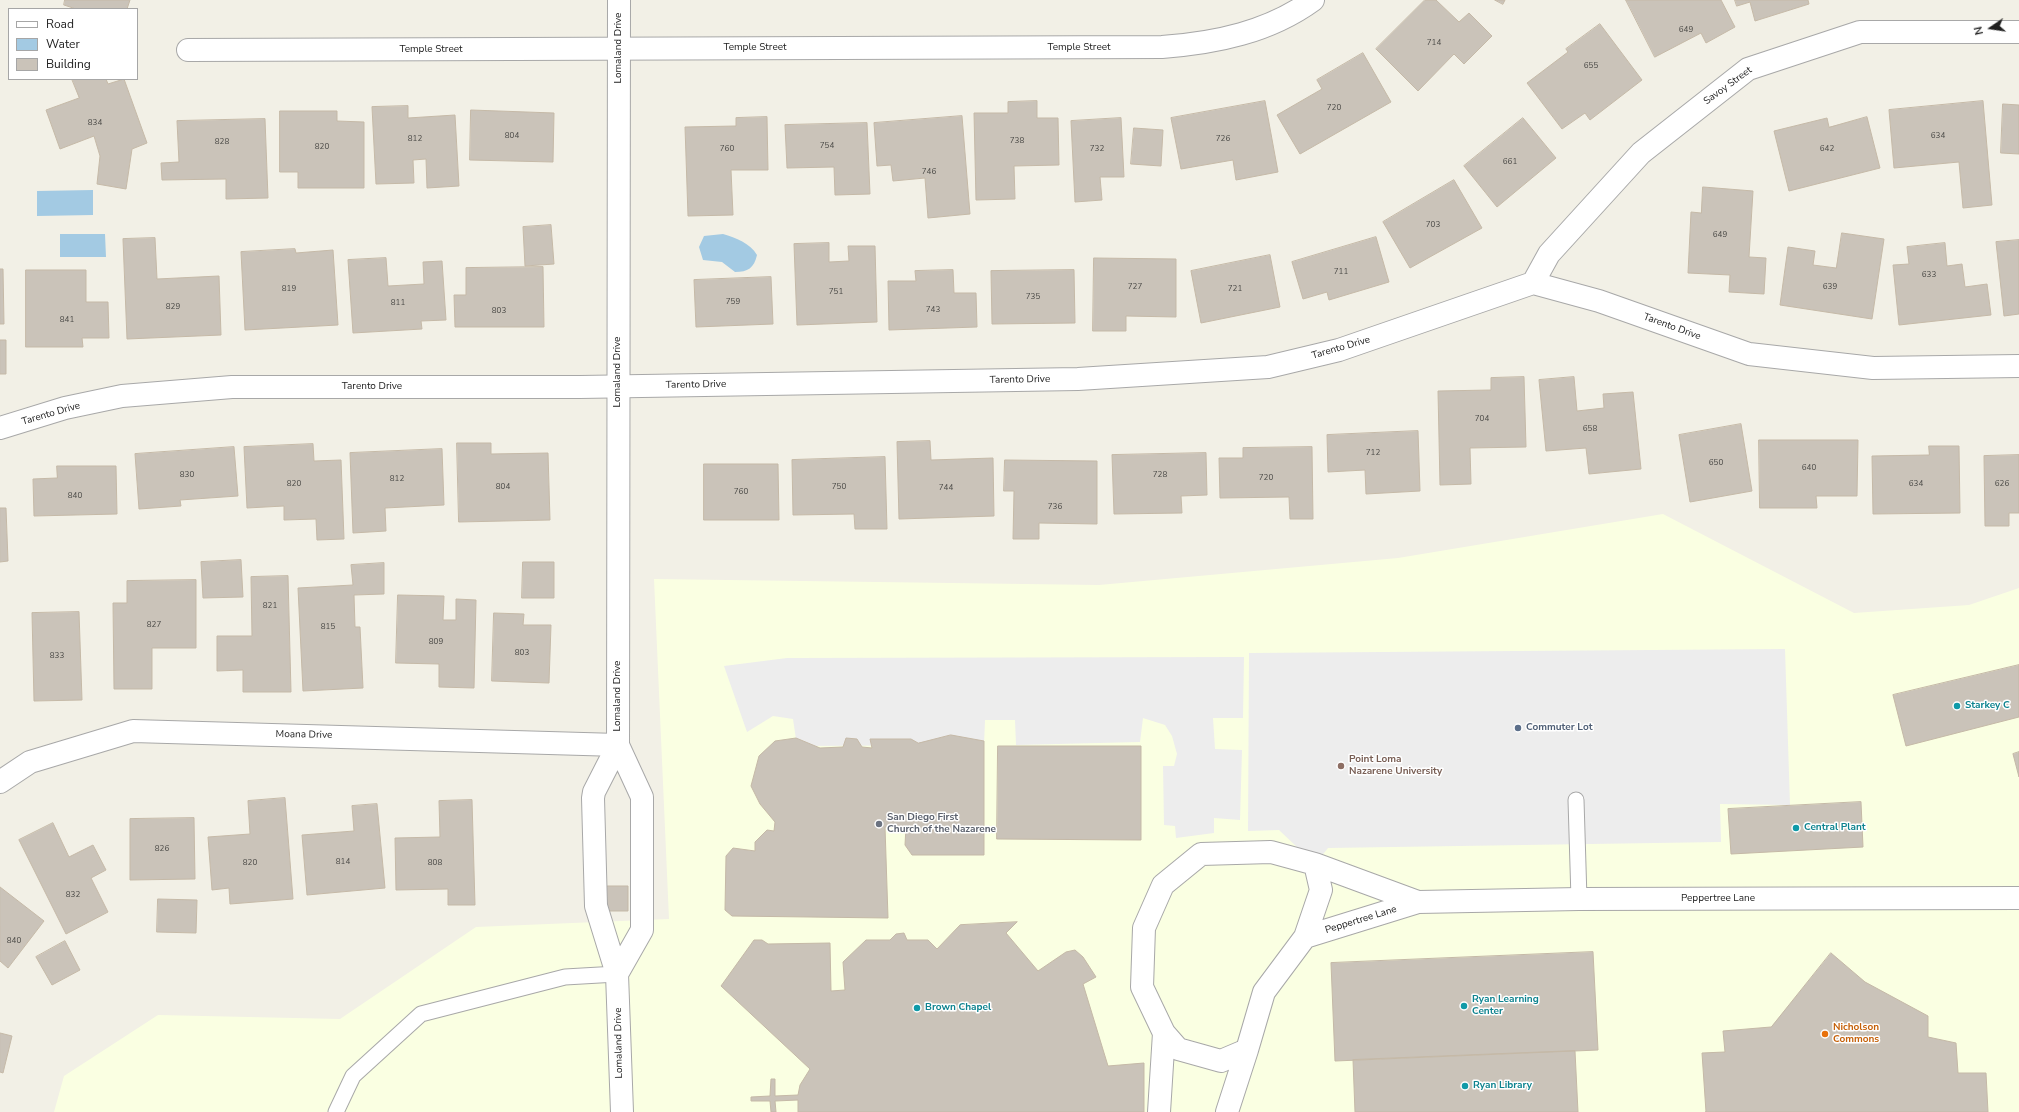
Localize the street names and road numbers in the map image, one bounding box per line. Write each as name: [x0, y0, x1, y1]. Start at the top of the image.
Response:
street label: Lomaland Drive: [613, 13, 625, 83]
street label: Temple Street: [723, 42, 787, 54]
street label: Temple Street: [1047, 42, 1111, 54]
street label: Temple Street: [399, 44, 463, 56]
street label: Savoy Street: [1701, 64, 1755, 108]
street label: Tarento Drive: [1642, 311, 1702, 343]
street label: Tarento Drive: [1310, 334, 1372, 362]
street label: Lomaland Drive: [612, 337, 624, 407]
street label: Tarento Drive: [990, 373, 1050, 387]
street label: Tarento Drive: [666, 378, 726, 392]
street label: Tarento Drive: [342, 381, 402, 393]
street label: Tarento Drive: [20, 400, 82, 428]
street label: Lomaland Drive: [612, 661, 624, 731]
street label: Moana Drive: [276, 729, 332, 741]
street label: Peppertree Lane: [1681, 893, 1755, 905]
street label: Peppertree Lane: [1324, 903, 1398, 937]
street label: Lomaland Drive: [612, 1007, 626, 1079]

